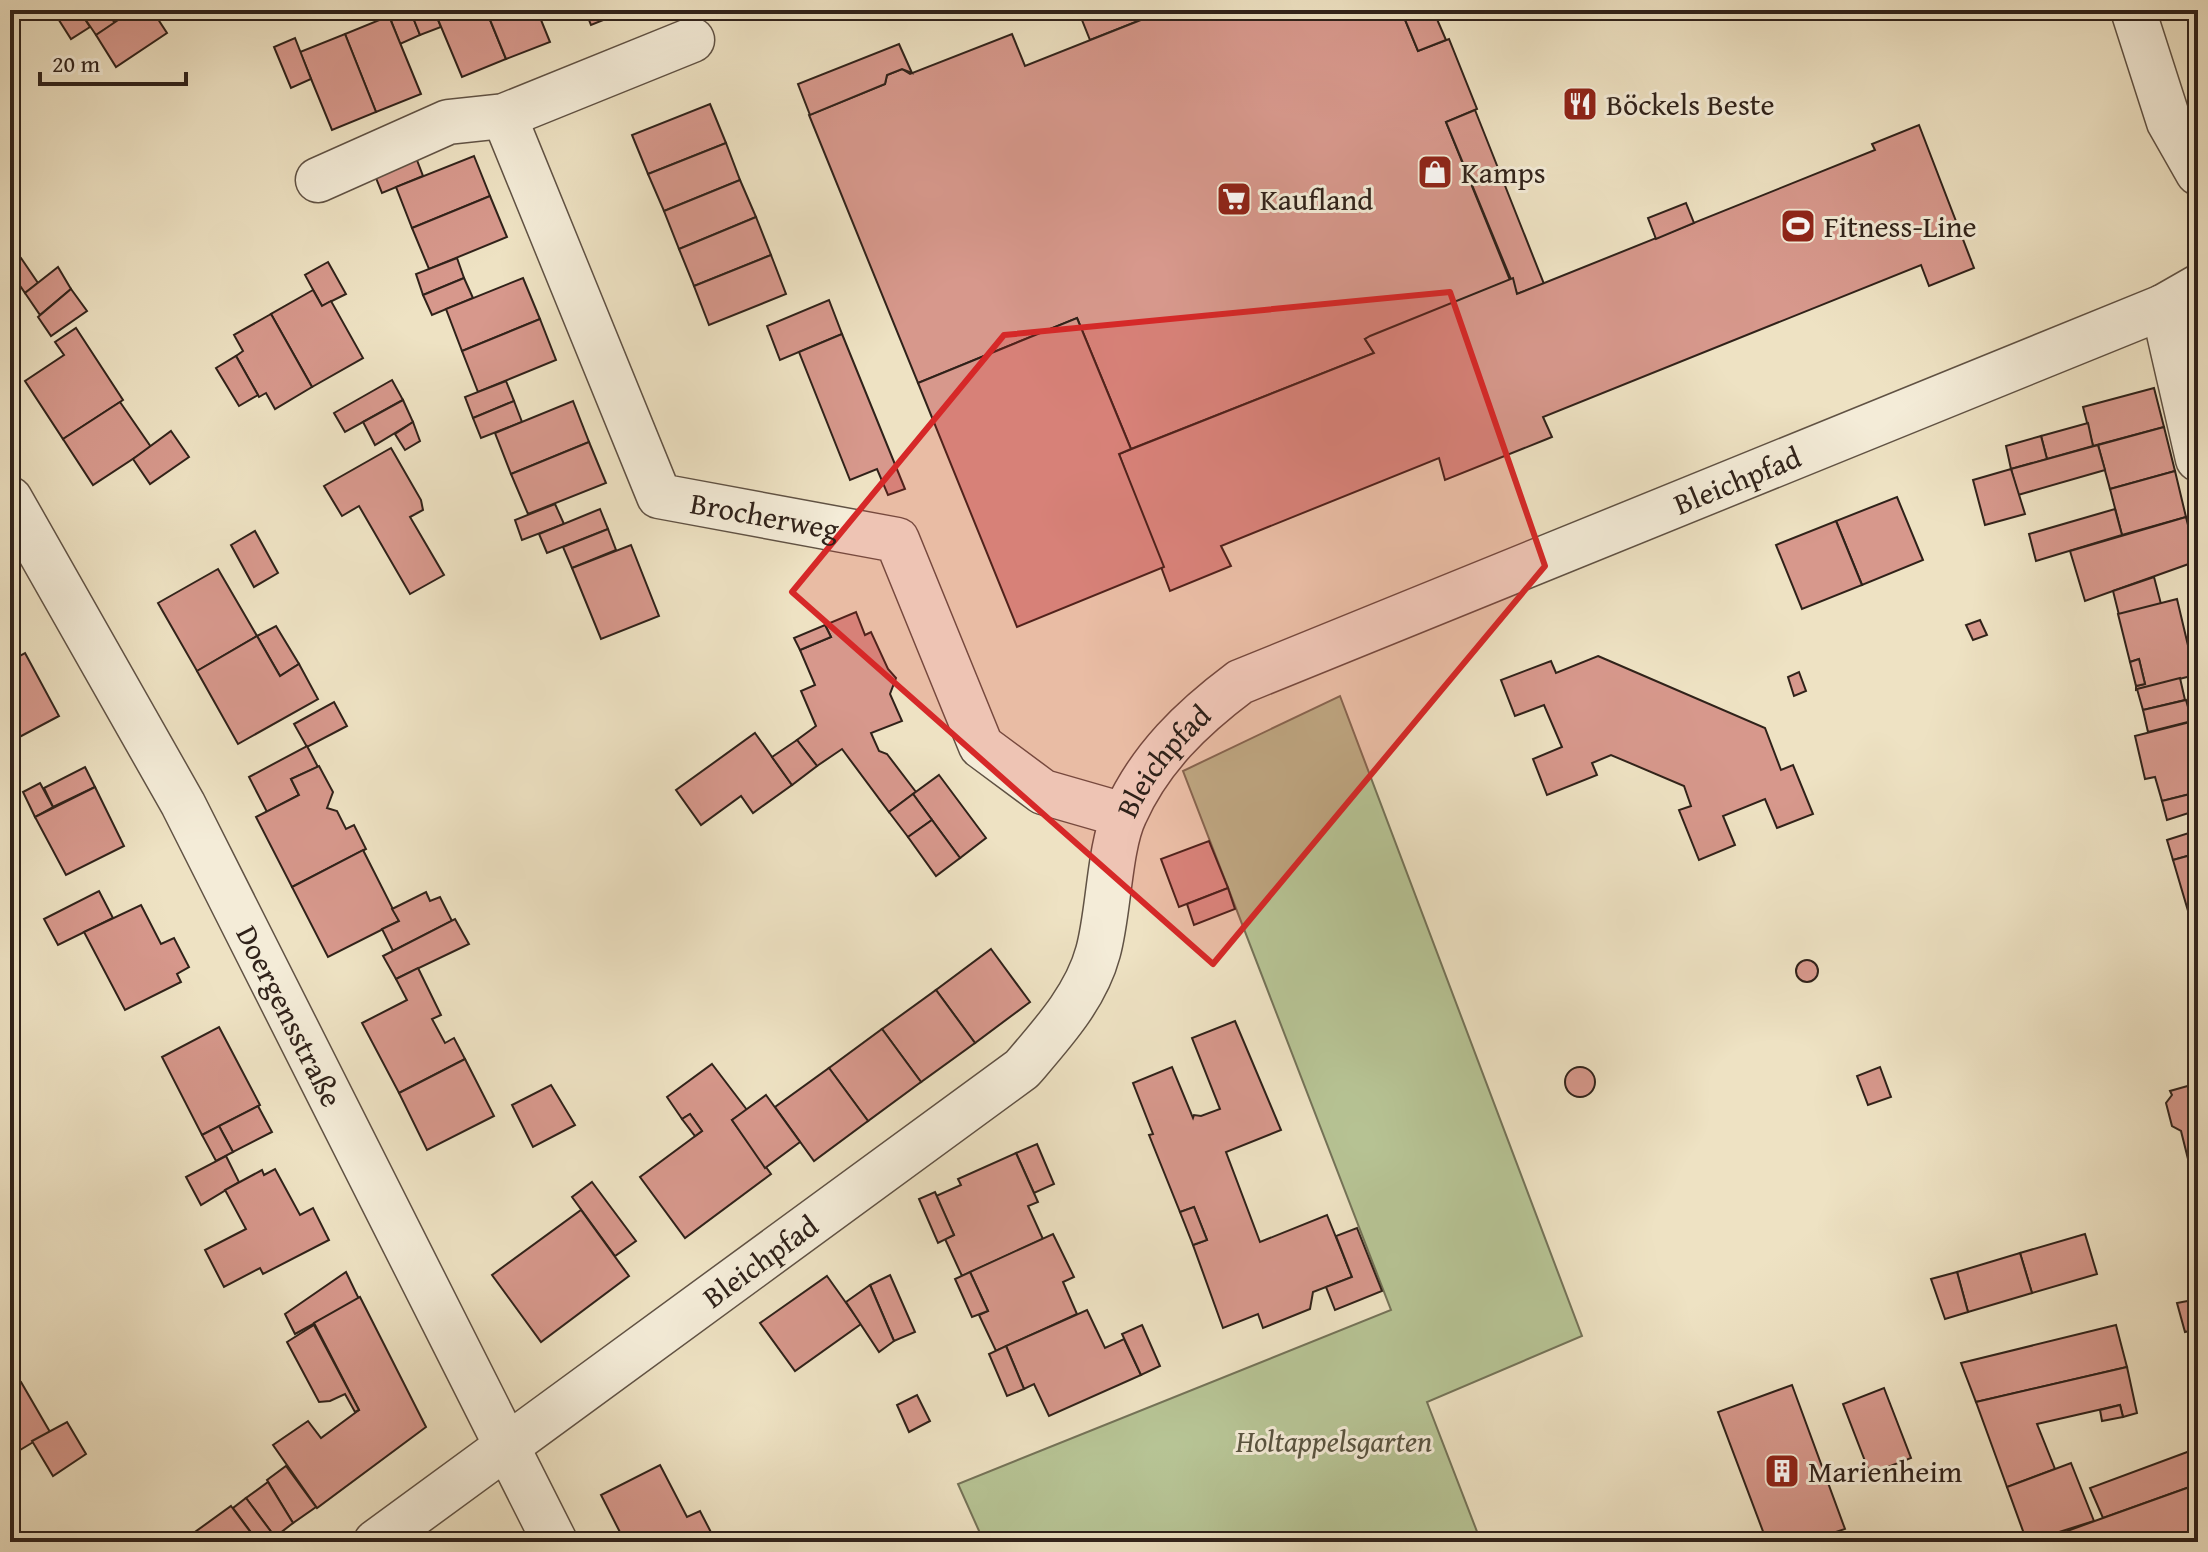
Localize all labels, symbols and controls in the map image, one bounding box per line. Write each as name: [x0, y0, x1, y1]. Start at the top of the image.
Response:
scale bar: [40, 36, 186, 86]
text: 20 m: [52, 46, 100, 81]
place label: Böckels Beste: [1606, 82, 1774, 126]
restaurant icon: Böckels Beste: [1561, 85, 1599, 123]
place label: Kamps: [1461, 150, 1546, 194]
shop icon: Kamps: [1416, 153, 1454, 191]
place label: Kaufland: [1260, 177, 1373, 221]
supermarket icon: Kaufland: [1215, 180, 1253, 218]
place label: Fitness-Line: [1824, 204, 1977, 248]
sports icon: Fitness-Line: [1779, 207, 1817, 245]
street label: Bleichpfad: [1667, 434, 1807, 526]
street label: Brocherweg: [687, 480, 843, 551]
street label: Bleichpfad: [1105, 694, 1220, 825]
street label: Doergensstraße: [226, 918, 354, 1114]
street label: Bleichpfad: [693, 1204, 827, 1318]
park label: Holtappelsgarten: [1235, 1419, 1432, 1463]
place label: Marienheim: [1808, 1449, 1963, 1493]
building icon: Marienheim: [1763, 1452, 1801, 1490]

